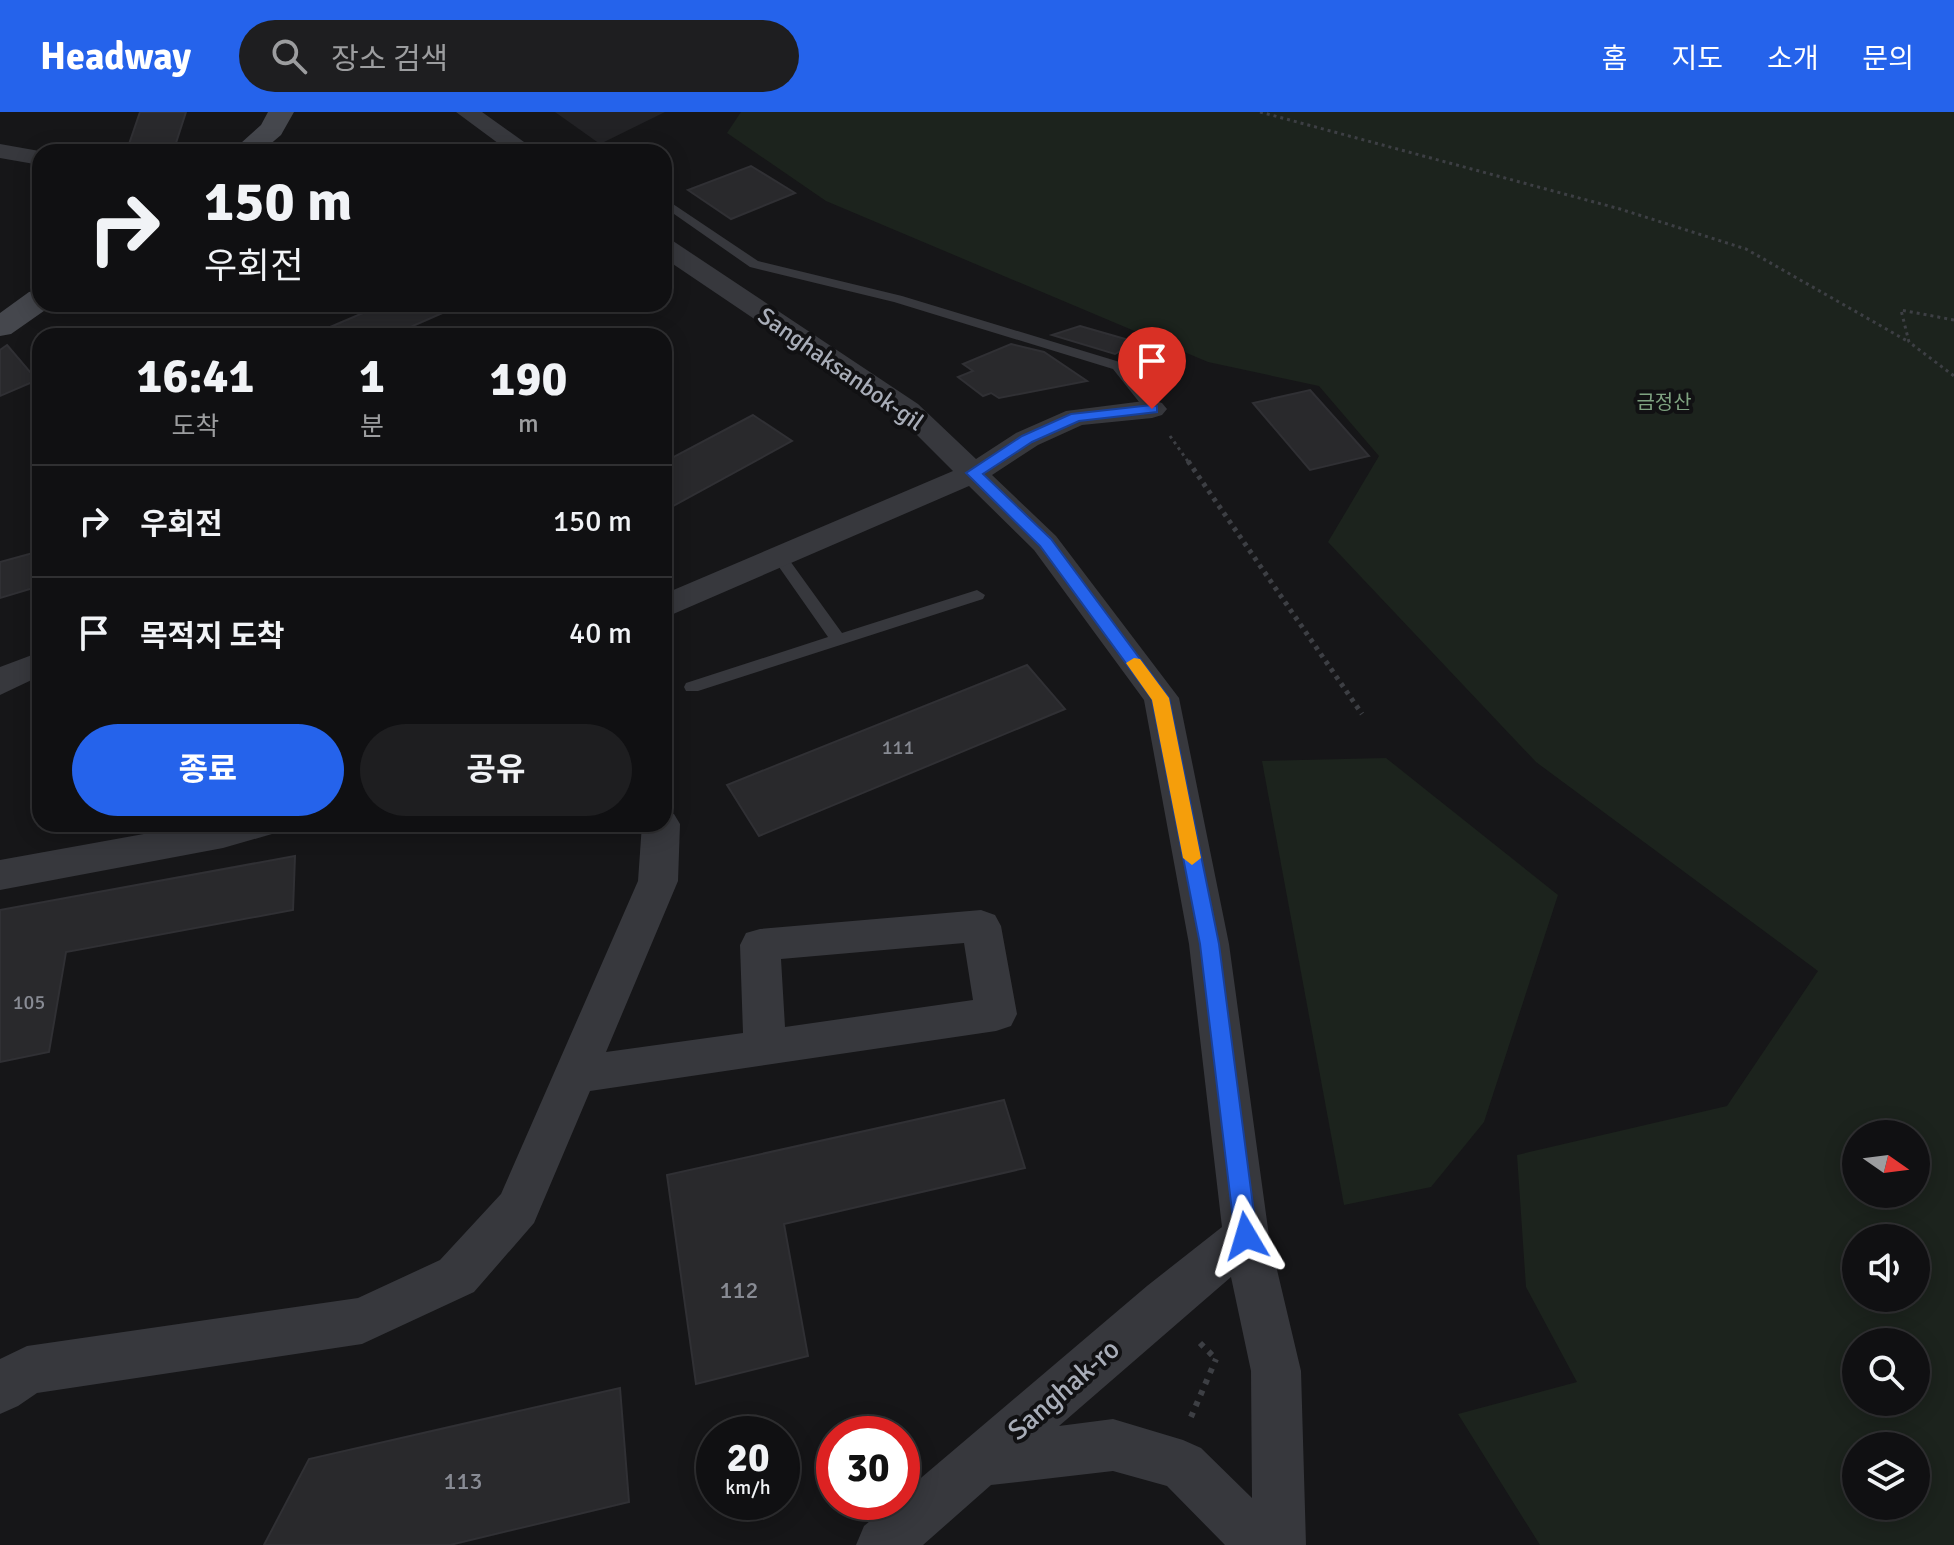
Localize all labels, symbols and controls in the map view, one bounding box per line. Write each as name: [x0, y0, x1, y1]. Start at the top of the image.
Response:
search box: [239, 20, 799, 92]
text: Headway: [40, 33, 191, 80]
icon: search: [267, 34, 311, 78]
text: 장소 검색: [331, 41, 448, 78]
text: 홈: [1602, 42, 1627, 76]
text: 지도: [1671, 42, 1723, 76]
text: 소개: [1767, 42, 1818, 76]
text: 문의: [1862, 42, 1914, 76]
text: 150 m: [204, 167, 352, 236]
icon: right: [72, 176, 176, 280]
text: 우회전: [204, 244, 303, 289]
street label: Sanghaksanbok-gil: [752, 301, 930, 437]
pin: [1118, 327, 1186, 409]
icon: arrive: [1130, 339, 1174, 383]
text: 16:41: [137, 347, 254, 406]
text: 1: [359, 347, 385, 406]
text: 190: [490, 350, 567, 409]
park label: 금정산: [1636, 390, 1692, 415]
text: m: [518, 408, 539, 440]
text: 도착: [172, 411, 219, 443]
text: 분: [360, 411, 384, 443]
icon: right: [72, 499, 116, 543]
text: 150 m: [553, 503, 632, 540]
text: 우회전: [140, 506, 223, 543]
icon: arrive: [72, 611, 116, 655]
text: 40 m: [569, 615, 632, 652]
text: 목적지 도착: [140, 618, 285, 655]
button: 종료: [72, 724, 344, 816]
button: 공유: [360, 724, 632, 816]
house number: 111: [882, 735, 914, 760]
house number: 105: [13, 990, 45, 1015]
north arrow: [1842, 1120, 1930, 1208]
map controls: [1842, 1120, 1930, 1520]
position arrow: [1204, 1194, 1288, 1278]
button: sound: [1842, 1224, 1930, 1312]
house number: 112: [720, 1275, 758, 1305]
button: search: [1842, 1328, 1930, 1416]
street label: Sanghak-ro: [1001, 1332, 1126, 1447]
speed limit sign: 30: [816, 1416, 920, 1520]
button: layers: [1842, 1432, 1930, 1520]
text: 20: [726, 1433, 770, 1483]
house number: 113: [444, 1466, 482, 1496]
text: km/h: [725, 1475, 771, 1500]

